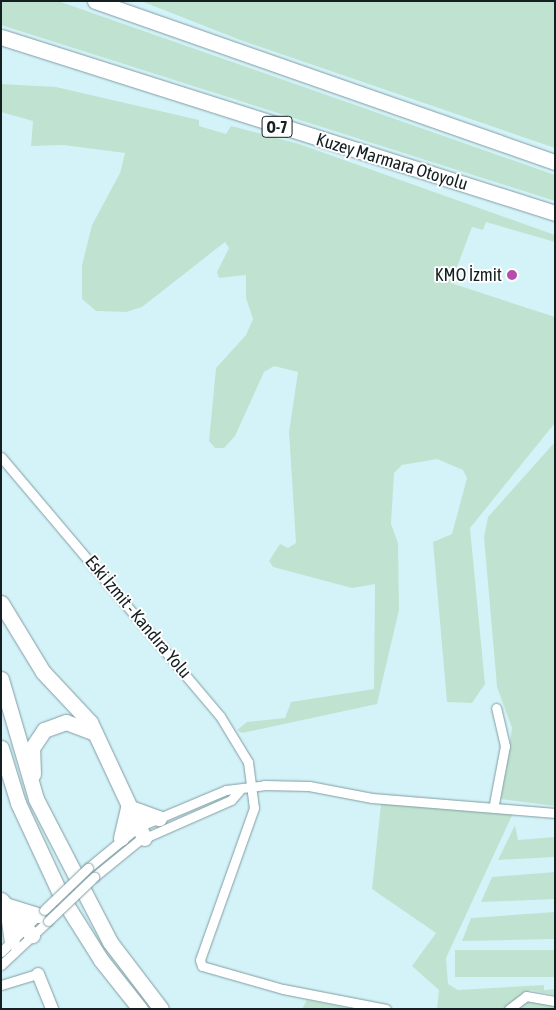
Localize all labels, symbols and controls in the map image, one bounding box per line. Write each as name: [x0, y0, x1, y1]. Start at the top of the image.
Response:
road number: O-7: [261, 114, 293, 140]
street label: Kuzey Marmara Otoyolu: [314, 129, 470, 195]
place label: KMO İzmit: [435, 264, 502, 286]
marker: KMO İzmit: [506, 269, 518, 281]
street label: Eski İzmit - Kandıra Yolu: [80, 551, 196, 683]

